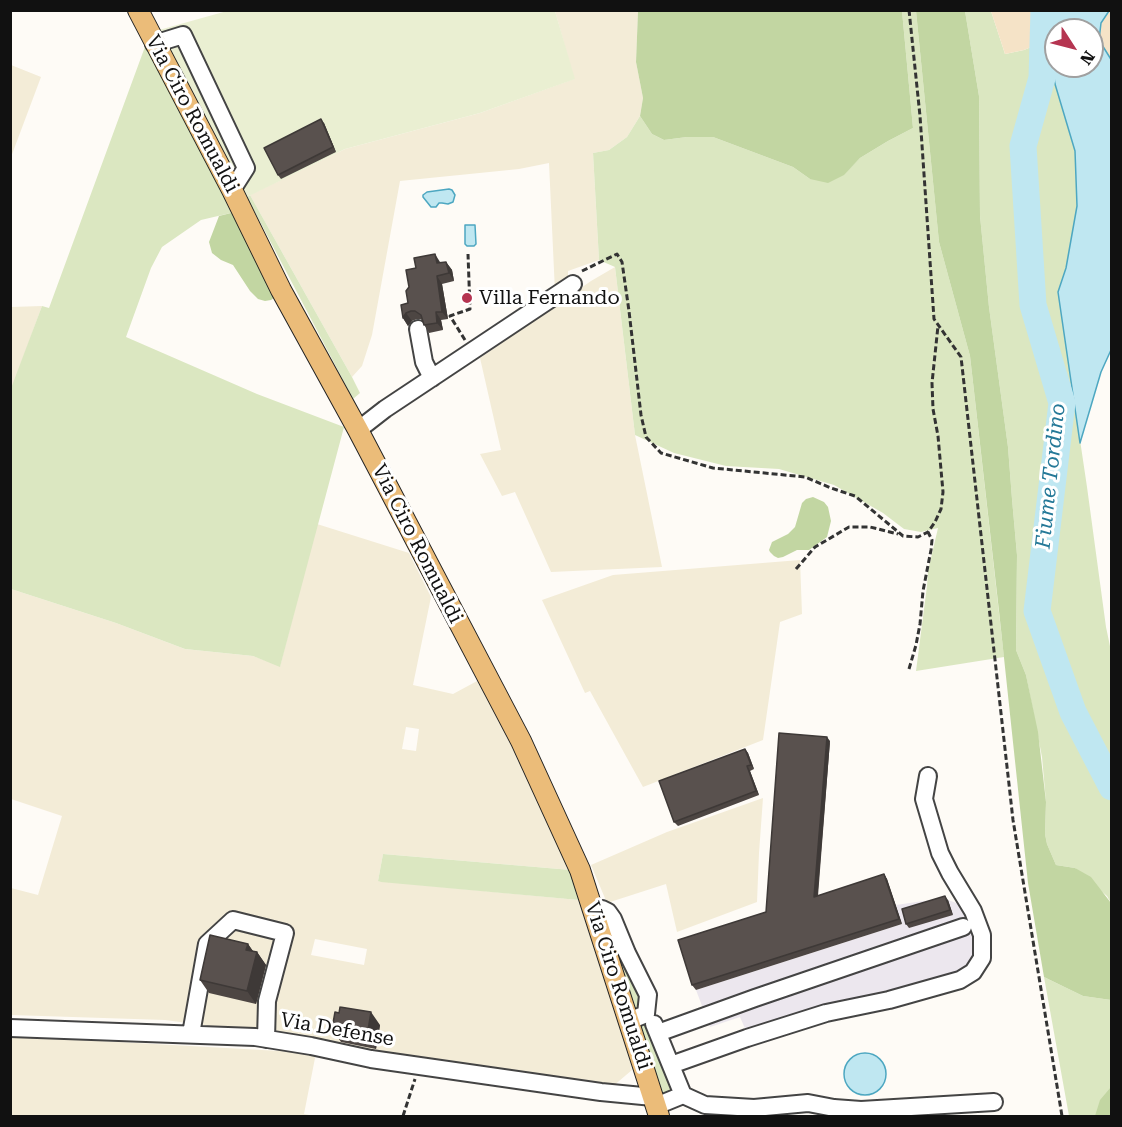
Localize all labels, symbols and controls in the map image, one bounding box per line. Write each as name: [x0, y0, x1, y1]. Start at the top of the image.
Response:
north arrow: [1044, 18, 1104, 78]
street label: Via Ciro Romualdi: [140, 31, 244, 197]
text: N: [1076, 47, 1099, 68]
place label: Villa Fernando: [479, 286, 620, 310]
marker: Villa Fernando: [460, 291, 474, 305]
water label: Fiume Tordino: [1031, 402, 1071, 550]
street label: Via Ciro Romualdi: [367, 461, 467, 627]
street label: Via Ciro Romualdi: [580, 899, 656, 1073]
street label: Via Defense: [278, 1008, 396, 1052]

